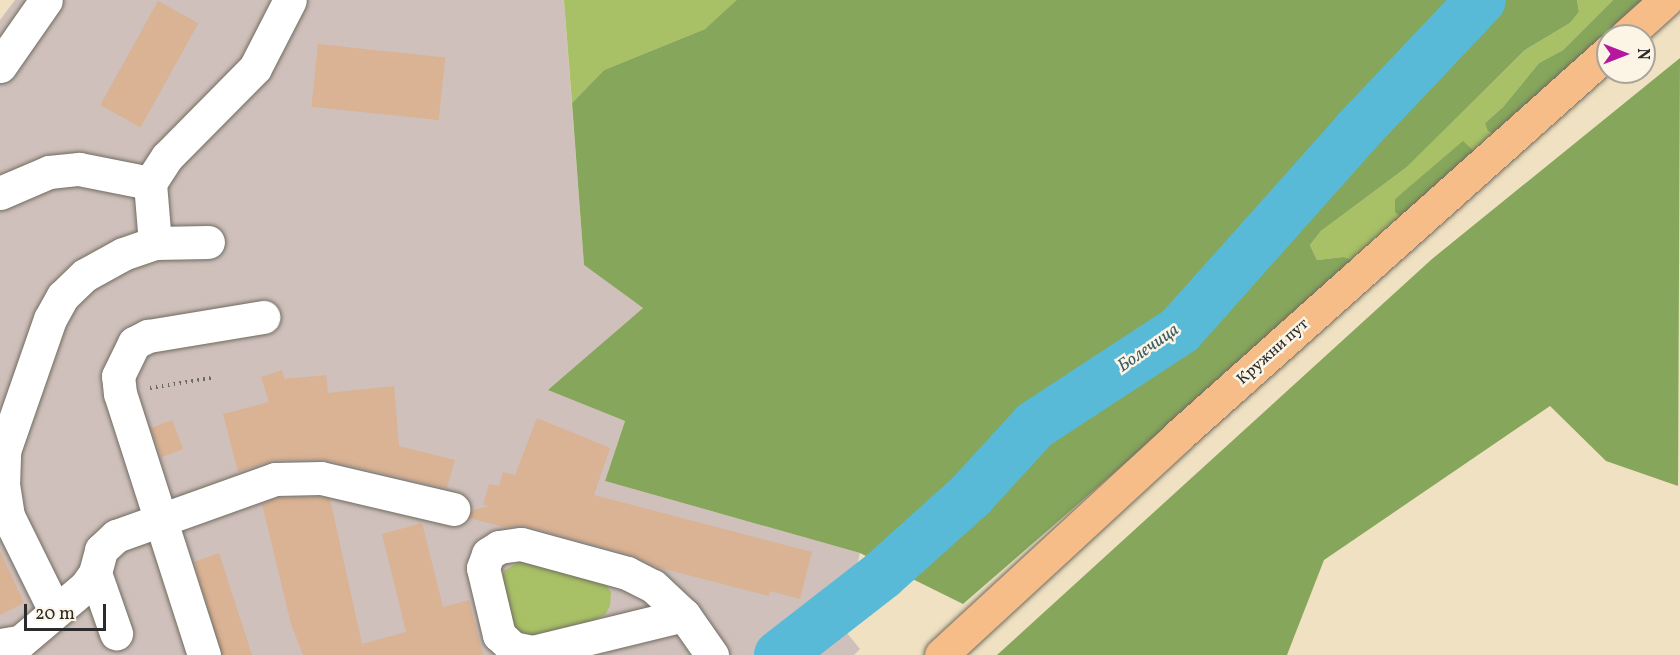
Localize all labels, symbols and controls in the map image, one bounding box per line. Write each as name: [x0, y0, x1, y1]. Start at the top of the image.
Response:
north arrow: [1596, 24, 1656, 84]
text: N: [1631, 48, 1653, 60]
street label: Кружни пут: [1233, 315, 1313, 389]
water label: Болечица: [1114, 320, 1184, 378]
scale bar: [27, 592, 110, 630]
text: 20 m: [35, 602, 75, 627]

